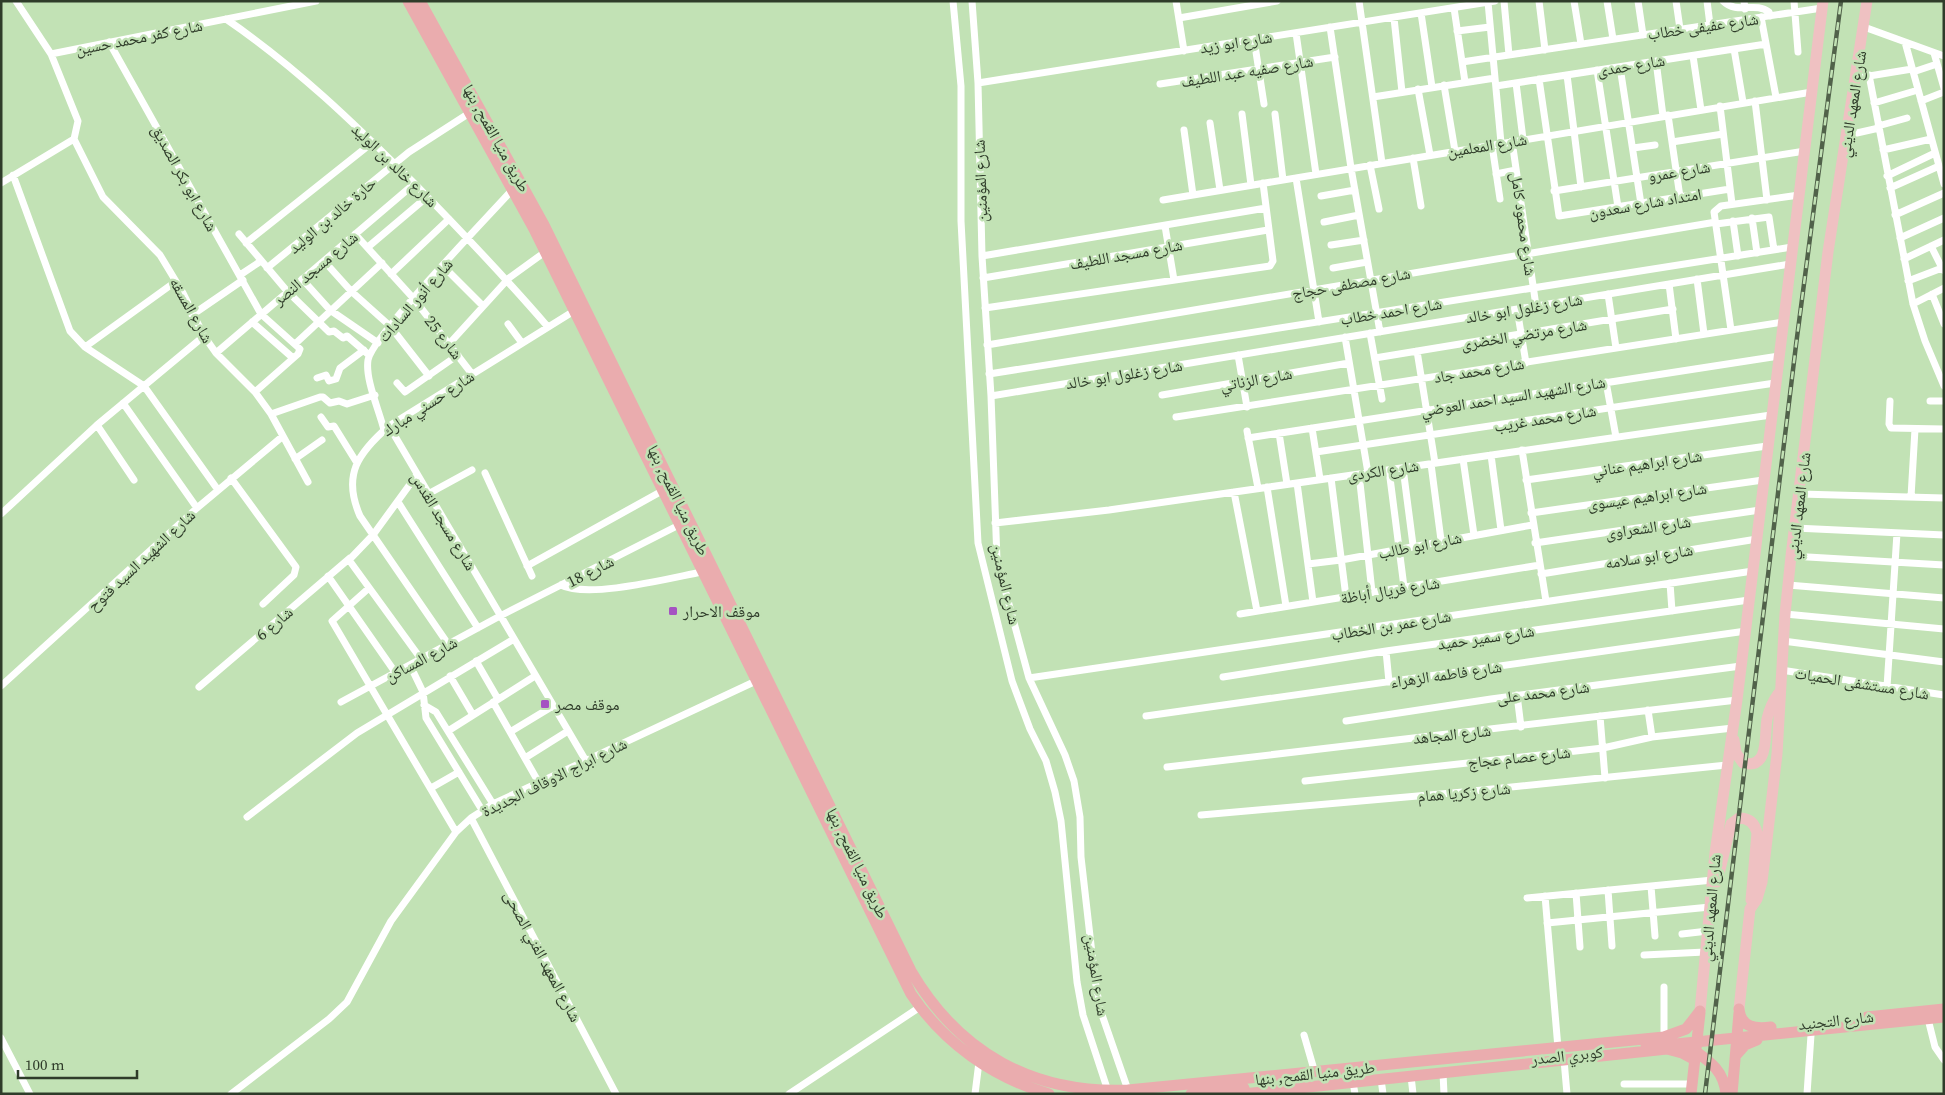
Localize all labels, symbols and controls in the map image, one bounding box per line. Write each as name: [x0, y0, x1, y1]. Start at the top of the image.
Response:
street label: شارع عفيفى خطاب: [1646, 7, 1760, 45]
street label: شارع كفر محمد حسين: [74, 14, 204, 60]
street label: شارع ابو زيد: [1198, 25, 1274, 59]
street label: شارع حمدى: [1595, 49, 1667, 81]
street label: شارع المعهد الديني: [1833, 49, 1873, 159]
street label: شارع صفيه عبد اللطيف: [1179, 50, 1315, 92]
street label: طريق منيا القمح, بنها: [458, 80, 536, 196]
street label: شارع خالد بن الوليد: [347, 118, 443, 212]
street label: شارع ابو بكر الصديق: [147, 121, 223, 235]
street label: شارع المعلمين: [1446, 128, 1528, 162]
street label: شارع المؤمنين: [968, 139, 992, 223]
street label: شارع عمرو: [1646, 155, 1712, 187]
street label: شارع محمود كامل: [1506, 171, 1542, 277]
street label: حارة خالد بن الوليد: [283, 172, 381, 258]
street label: امتداد شارع سعدون: [1587, 182, 1703, 224]
street label: شارع مسجد النصر: [267, 226, 362, 311]
street label: شارع مسجد اللطيف: [1068, 233, 1184, 275]
street label: شارع أنور السادات: [372, 253, 458, 347]
street label: شارع مصطفى حجاج: [1290, 262, 1412, 304]
street label: شارع المسقه: [165, 273, 219, 347]
street label: شارع زغلول ابو خالد: [1464, 288, 1584, 328]
street label: شارع احمد خطاب: [1339, 292, 1443, 330]
street label: شارع 25: [420, 310, 468, 364]
street label: شارع مرتضي الخضرى: [1459, 313, 1589, 357]
street label: شارع محمد جاد: [1432, 352, 1526, 388]
street label: شارع زغلول ابو خالد: [1064, 354, 1184, 394]
street label: شارع الزناتي: [1218, 362, 1294, 398]
street label: شارع حسني مبارك: [378, 365, 479, 443]
street label: شارع الشهيد السيد احمد العوضي: [1419, 371, 1607, 424]
street label: شارع محمد غريب: [1492, 399, 1598, 437]
street label: طريق منيا القمح, بنها: [643, 441, 715, 559]
street label: شارع ابراهيم عناني: [1591, 444, 1704, 484]
street label: شارع المعهد الديني: [1781, 451, 1818, 561]
street label: شارع الكردى: [1346, 454, 1420, 486]
street label: شارع مسجد القدس: [406, 468, 482, 574]
street label: شارع ابراهيم عيسوى: [1586, 477, 1708, 515]
street label: شارع الشهيد السيد فتوح: [82, 504, 200, 616]
street label: شارع الشعراوى: [1604, 510, 1692, 544]
street label: شارع ابو طالب: [1376, 526, 1464, 564]
street label: شارع ابو سلامه: [1604, 538, 1694, 574]
street label: شارع المؤمنين: [986, 541, 1026, 627]
street label: شارع 18: [563, 550, 617, 592]
street label: شارع فريال أباظة: [1339, 571, 1441, 609]
place label: موقف الاحرار: [682, 600, 760, 622]
street label: شارع 6: [251, 601, 297, 645]
marker: موقف الاحرار: [667, 605, 679, 617]
street label: شارع عمر بن الخطاب: [1330, 605, 1452, 645]
street label: شارع سمير حميد: [1436, 619, 1536, 655]
street label: شارع المساكن: [381, 631, 461, 687]
street label: شارع فاطمه الزهراء: [1389, 655, 1503, 693]
street label: شارع مستشفى الحميات: [1793, 662, 1931, 704]
street label: شارع محمد على: [1495, 675, 1591, 709]
place label: موقف مصر: [554, 693, 620, 715]
marker: موقف مصر: [539, 698, 551, 710]
street label: شارع المجاهد: [1412, 719, 1492, 749]
street label: شارع ابراج الاوقاف الجديدة: [478, 732, 630, 822]
street label: شارع عصام عجاج: [1467, 741, 1571, 773]
street label: شارع زكريا همام: [1417, 777, 1511, 807]
street label: طريق منيا القمح, بنها: [822, 804, 894, 922]
street label: شارع المعهد الديني: [1694, 853, 1728, 963]
street label: شارع المعهد الفني الصحى: [497, 886, 587, 1027]
street label: شارع المؤمنين: [1080, 933, 1114, 1017]
street label: شارع التجنيد: [1797, 1005, 1875, 1035]
street label: كوبري الصدر: [1529, 1040, 1605, 1072]
scale bar: [18, 1048, 136, 1080]
text: 100 m: [25, 1054, 65, 1075]
street label: طريق منيا القمح, بنها: [1254, 1056, 1376, 1090]

